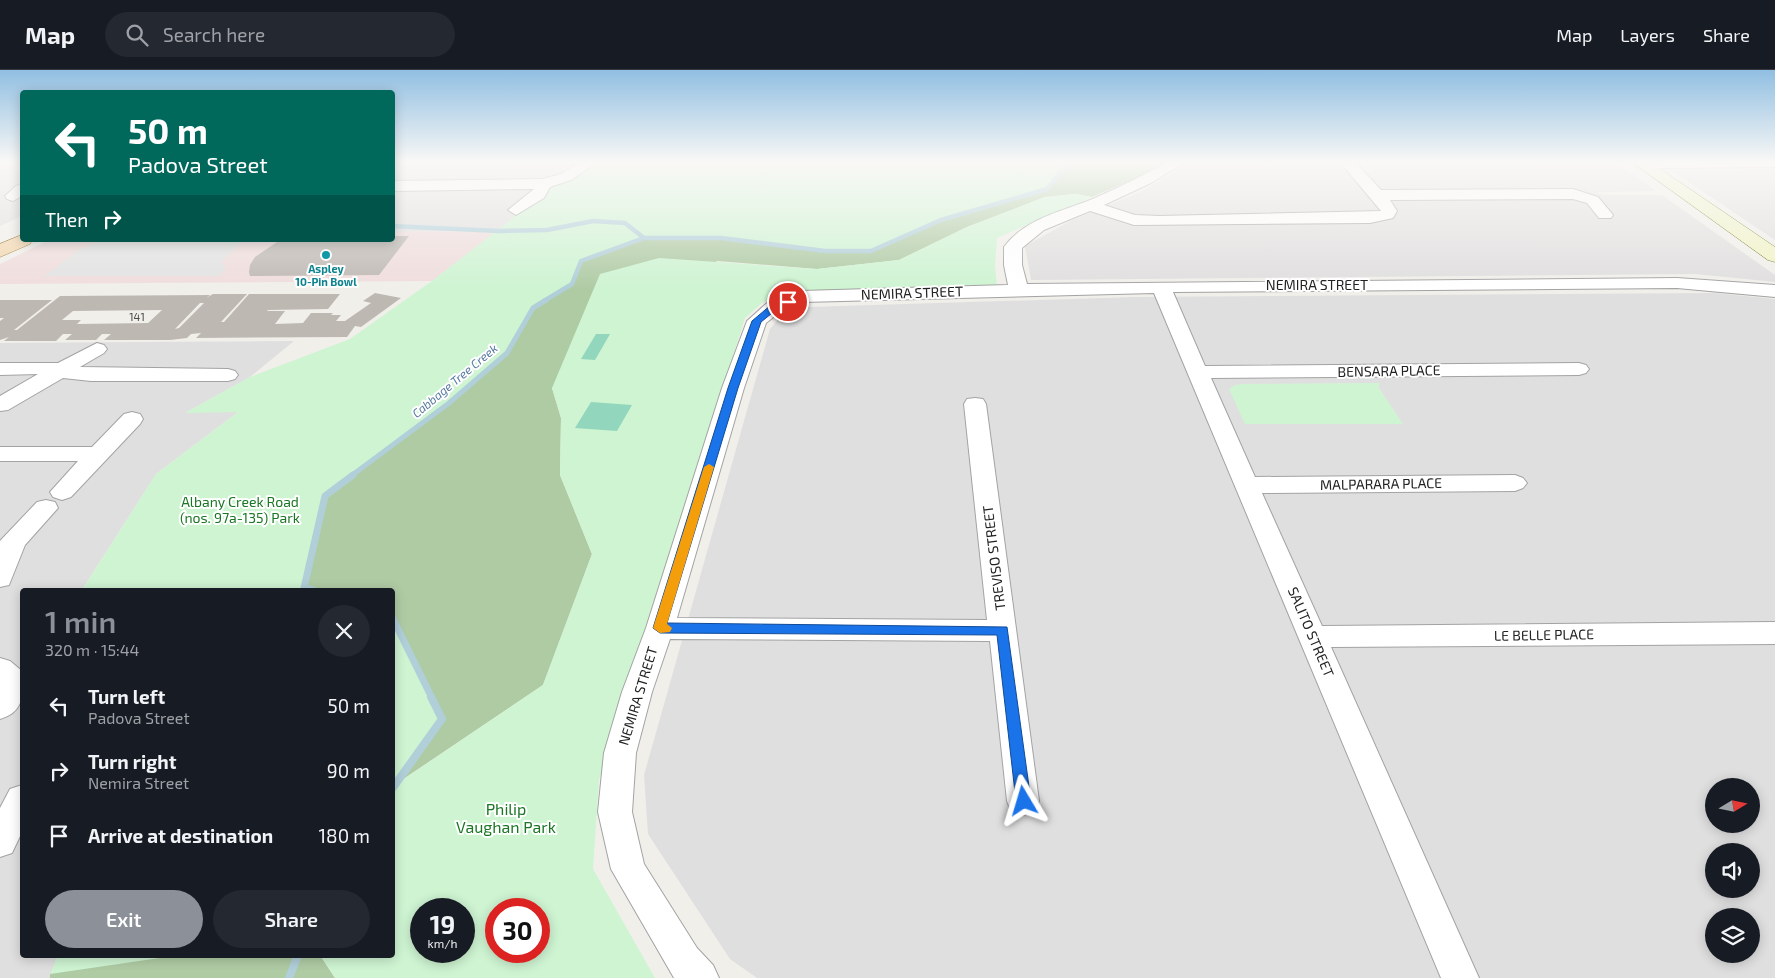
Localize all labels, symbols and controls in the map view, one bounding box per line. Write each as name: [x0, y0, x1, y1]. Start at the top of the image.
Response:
search box: [105, 12, 455, 57]
text: Map: [25, 20, 75, 49]
icon: search: [123, 21, 151, 49]
text: Search here: [163, 23, 265, 46]
text: Map: [1556, 24, 1592, 46]
text: Layers: [1620, 24, 1675, 46]
text: Share: [1703, 24, 1750, 46]
text: 50 m: [128, 109, 208, 151]
icon: left: [45, 110, 110, 175]
text: Padova Street: [128, 151, 268, 177]
icon: right: [98, 205, 126, 233]
text: Then: [45, 208, 88, 231]
marker: Aspley 10-Pin Bowl: [320, 249, 332, 261]
place label: Aspley 10-Pin Bowl: [295, 262, 357, 288]
street label: NEMIRA STREET: [1266, 276, 1368, 293]
pin: [767, 281, 809, 323]
street label: NEMIRA STREET: [861, 282, 963, 303]
icon: arrive: [774, 288, 802, 316]
house number: 141: [129, 310, 145, 323]
water label: Cabbage Tree Creek: [409, 341, 500, 420]
street label: BENSARA PLACE: [1337, 361, 1441, 380]
street label: MALPARARA PLACE: [1320, 474, 1442, 493]
park label: Albany Creek Road (nos. 97a-135) Park: [180, 493, 300, 526]
street label: TREVISO STREET: [979, 505, 1008, 612]
street label: SALITO STREET: [1285, 584, 1338, 679]
text: 1 min: [45, 603, 116, 639]
button: close: [318, 605, 370, 657]
street label: LE BELLE PLACE: [1494, 625, 1594, 644]
text: 320 m · 15:44: [45, 640, 139, 659]
street label: NEMIRA STREET: [614, 644, 661, 747]
text: Turn left: [88, 685, 165, 708]
icon: left: [45, 692, 73, 720]
text: 50 m: [327, 694, 370, 717]
text: Padova Street: [88, 708, 190, 727]
text: Turn right: [88, 750, 176, 773]
icon: right: [45, 757, 73, 785]
text: 90 m: [327, 759, 370, 782]
text: Nemira Street: [88, 773, 189, 792]
position arrow: [997, 774, 1049, 826]
north arrow: [1705, 778, 1760, 832]
map controls: [1705, 778, 1760, 963]
park label: Philip Vaughan Park: [456, 799, 556, 836]
icon: arrive: [45, 822, 73, 850]
text: Arrive at destination: [88, 824, 273, 847]
text: 180 m: [319, 824, 370, 847]
button: sound: [1705, 843, 1760, 898]
button: Exit: [45, 890, 203, 948]
button: Share: [213, 890, 370, 948]
speed limit sign: 30: [485, 898, 550, 963]
button: layers: [1705, 908, 1760, 963]
text: 19: [430, 909, 455, 939]
text: km/h: [428, 936, 457, 950]

